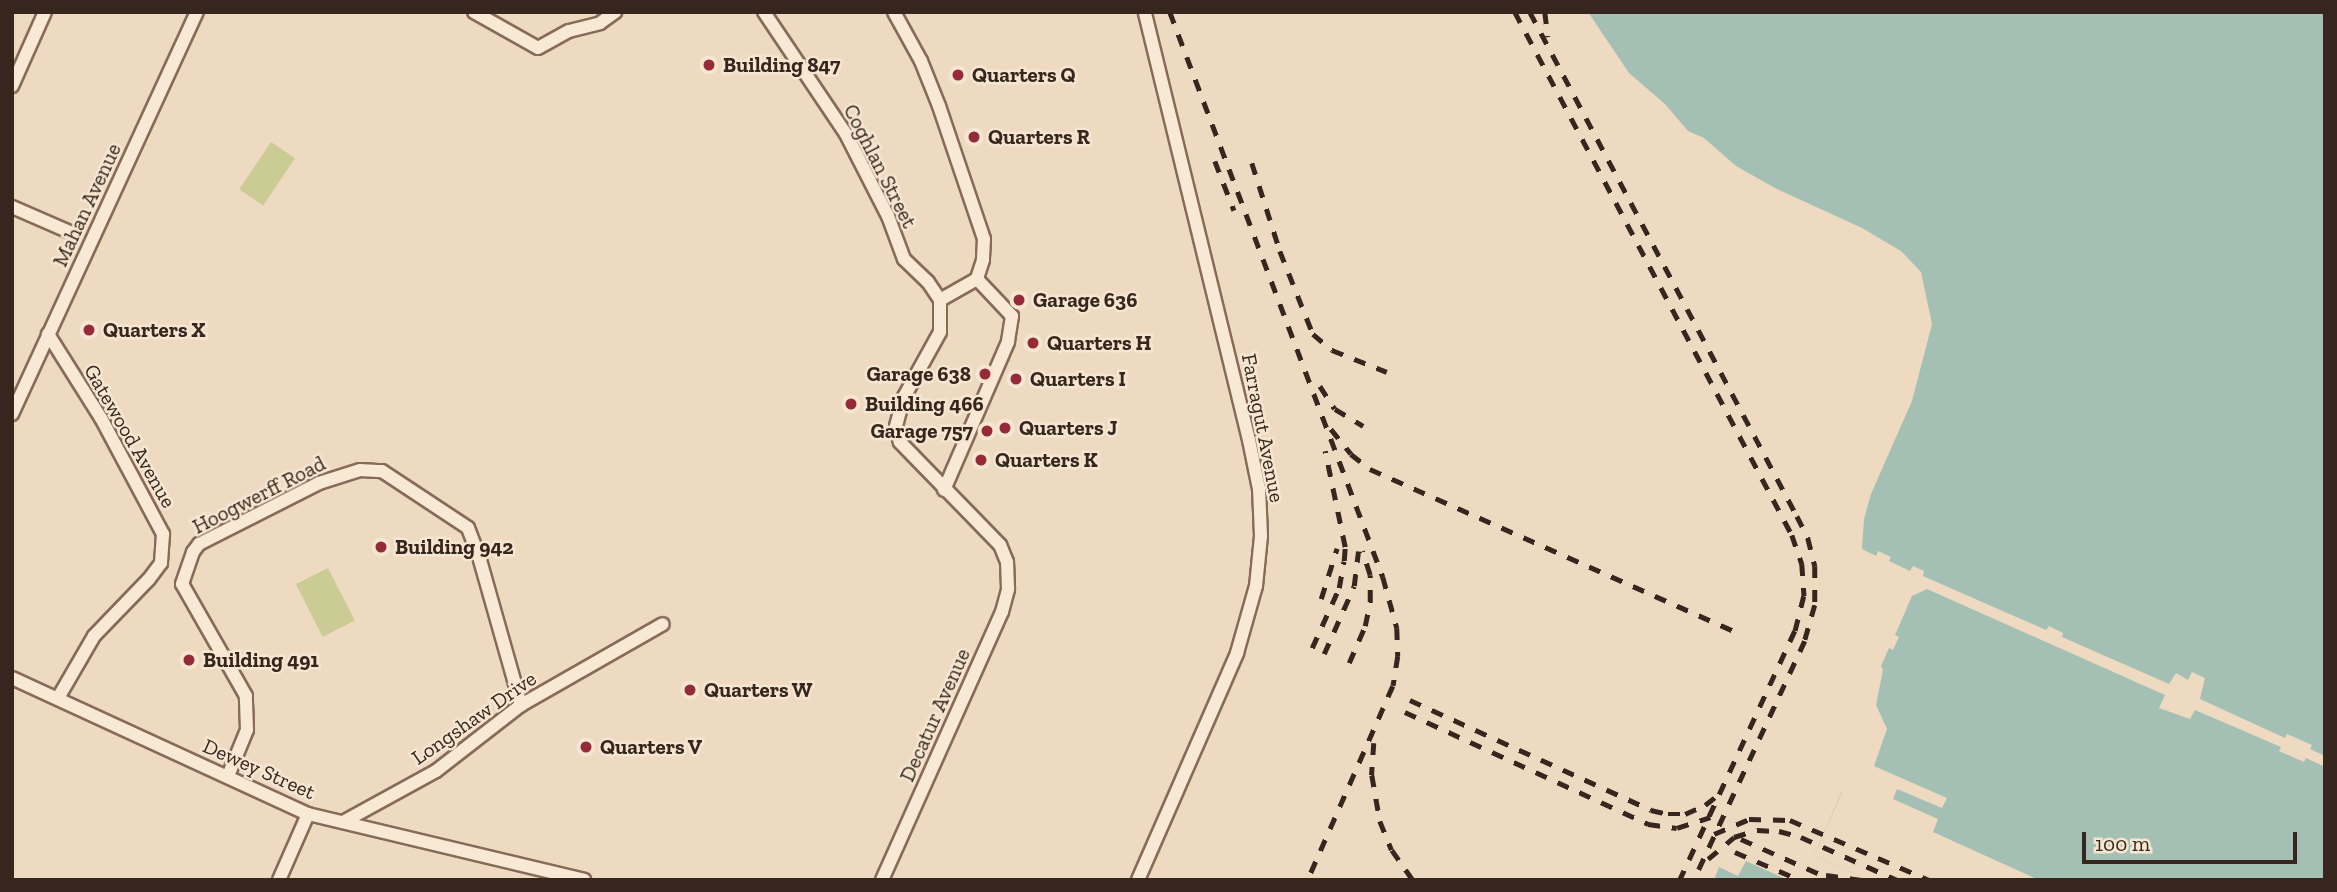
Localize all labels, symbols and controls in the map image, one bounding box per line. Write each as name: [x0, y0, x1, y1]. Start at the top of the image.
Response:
place label: Building 847: [723, 52, 840, 78]
marker: Building 847: [701, 57, 717, 73]
place label: Quarters Q: [972, 62, 1076, 88]
marker: Quarters Q: [950, 67, 966, 83]
street label: Coghlan Street: [838, 100, 922, 232]
place label: Quarters R: [988, 124, 1090, 150]
marker: Quarters R: [966, 129, 982, 145]
street label: Mahan Avenue: [47, 139, 127, 271]
place label: Garage 636: [1033, 287, 1138, 313]
marker: Garage 636: [1011, 292, 1027, 308]
place label: Quarters X: [103, 317, 206, 343]
marker: Quarters X: [81, 322, 97, 338]
place label: Quarters H: [1047, 330, 1152, 356]
marker: Quarters H: [1025, 335, 1041, 351]
street label: Farragut Avenue: [1236, 351, 1290, 505]
street label: Gatewood Avenue: [79, 359, 181, 513]
place label: Garage 638: [866, 361, 971, 387]
marker: Garage 638: [977, 366, 993, 382]
place label: Quarters I: [1030, 366, 1126, 392]
marker: Quarters I: [1008, 371, 1024, 387]
place label: Building 466: [865, 391, 984, 417]
marker: Building 466: [843, 396, 859, 412]
place label: Quarters J: [1019, 415, 1118, 441]
place label: Garage 757: [870, 418, 973, 444]
marker: Quarters J: [997, 420, 1013, 436]
marker: Garage 757: [979, 423, 995, 439]
place label: Quarters K: [995, 447, 1098, 473]
street label: Hoogwerff Road: [188, 451, 330, 539]
marker: Quarters K: [973, 452, 989, 468]
place label: Building 942: [395, 534, 514, 560]
marker: Building 942: [373, 539, 389, 555]
street label: Decatur Avenue: [894, 644, 976, 786]
place label: Building 491: [203, 647, 319, 673]
marker: Building 491: [181, 652, 197, 668]
street label: Longshaw Drive: [407, 666, 541, 770]
place label: Quarters W: [704, 677, 813, 703]
marker: Quarters W: [682, 682, 698, 698]
street label: Dewey Street: [199, 733, 319, 805]
place label: Quarters V: [600, 734, 703, 760]
marker: Quarters V: [578, 739, 594, 755]
scale bar: [2085, 818, 2300, 862]
text: 100 m: [2095, 831, 2150, 856]

